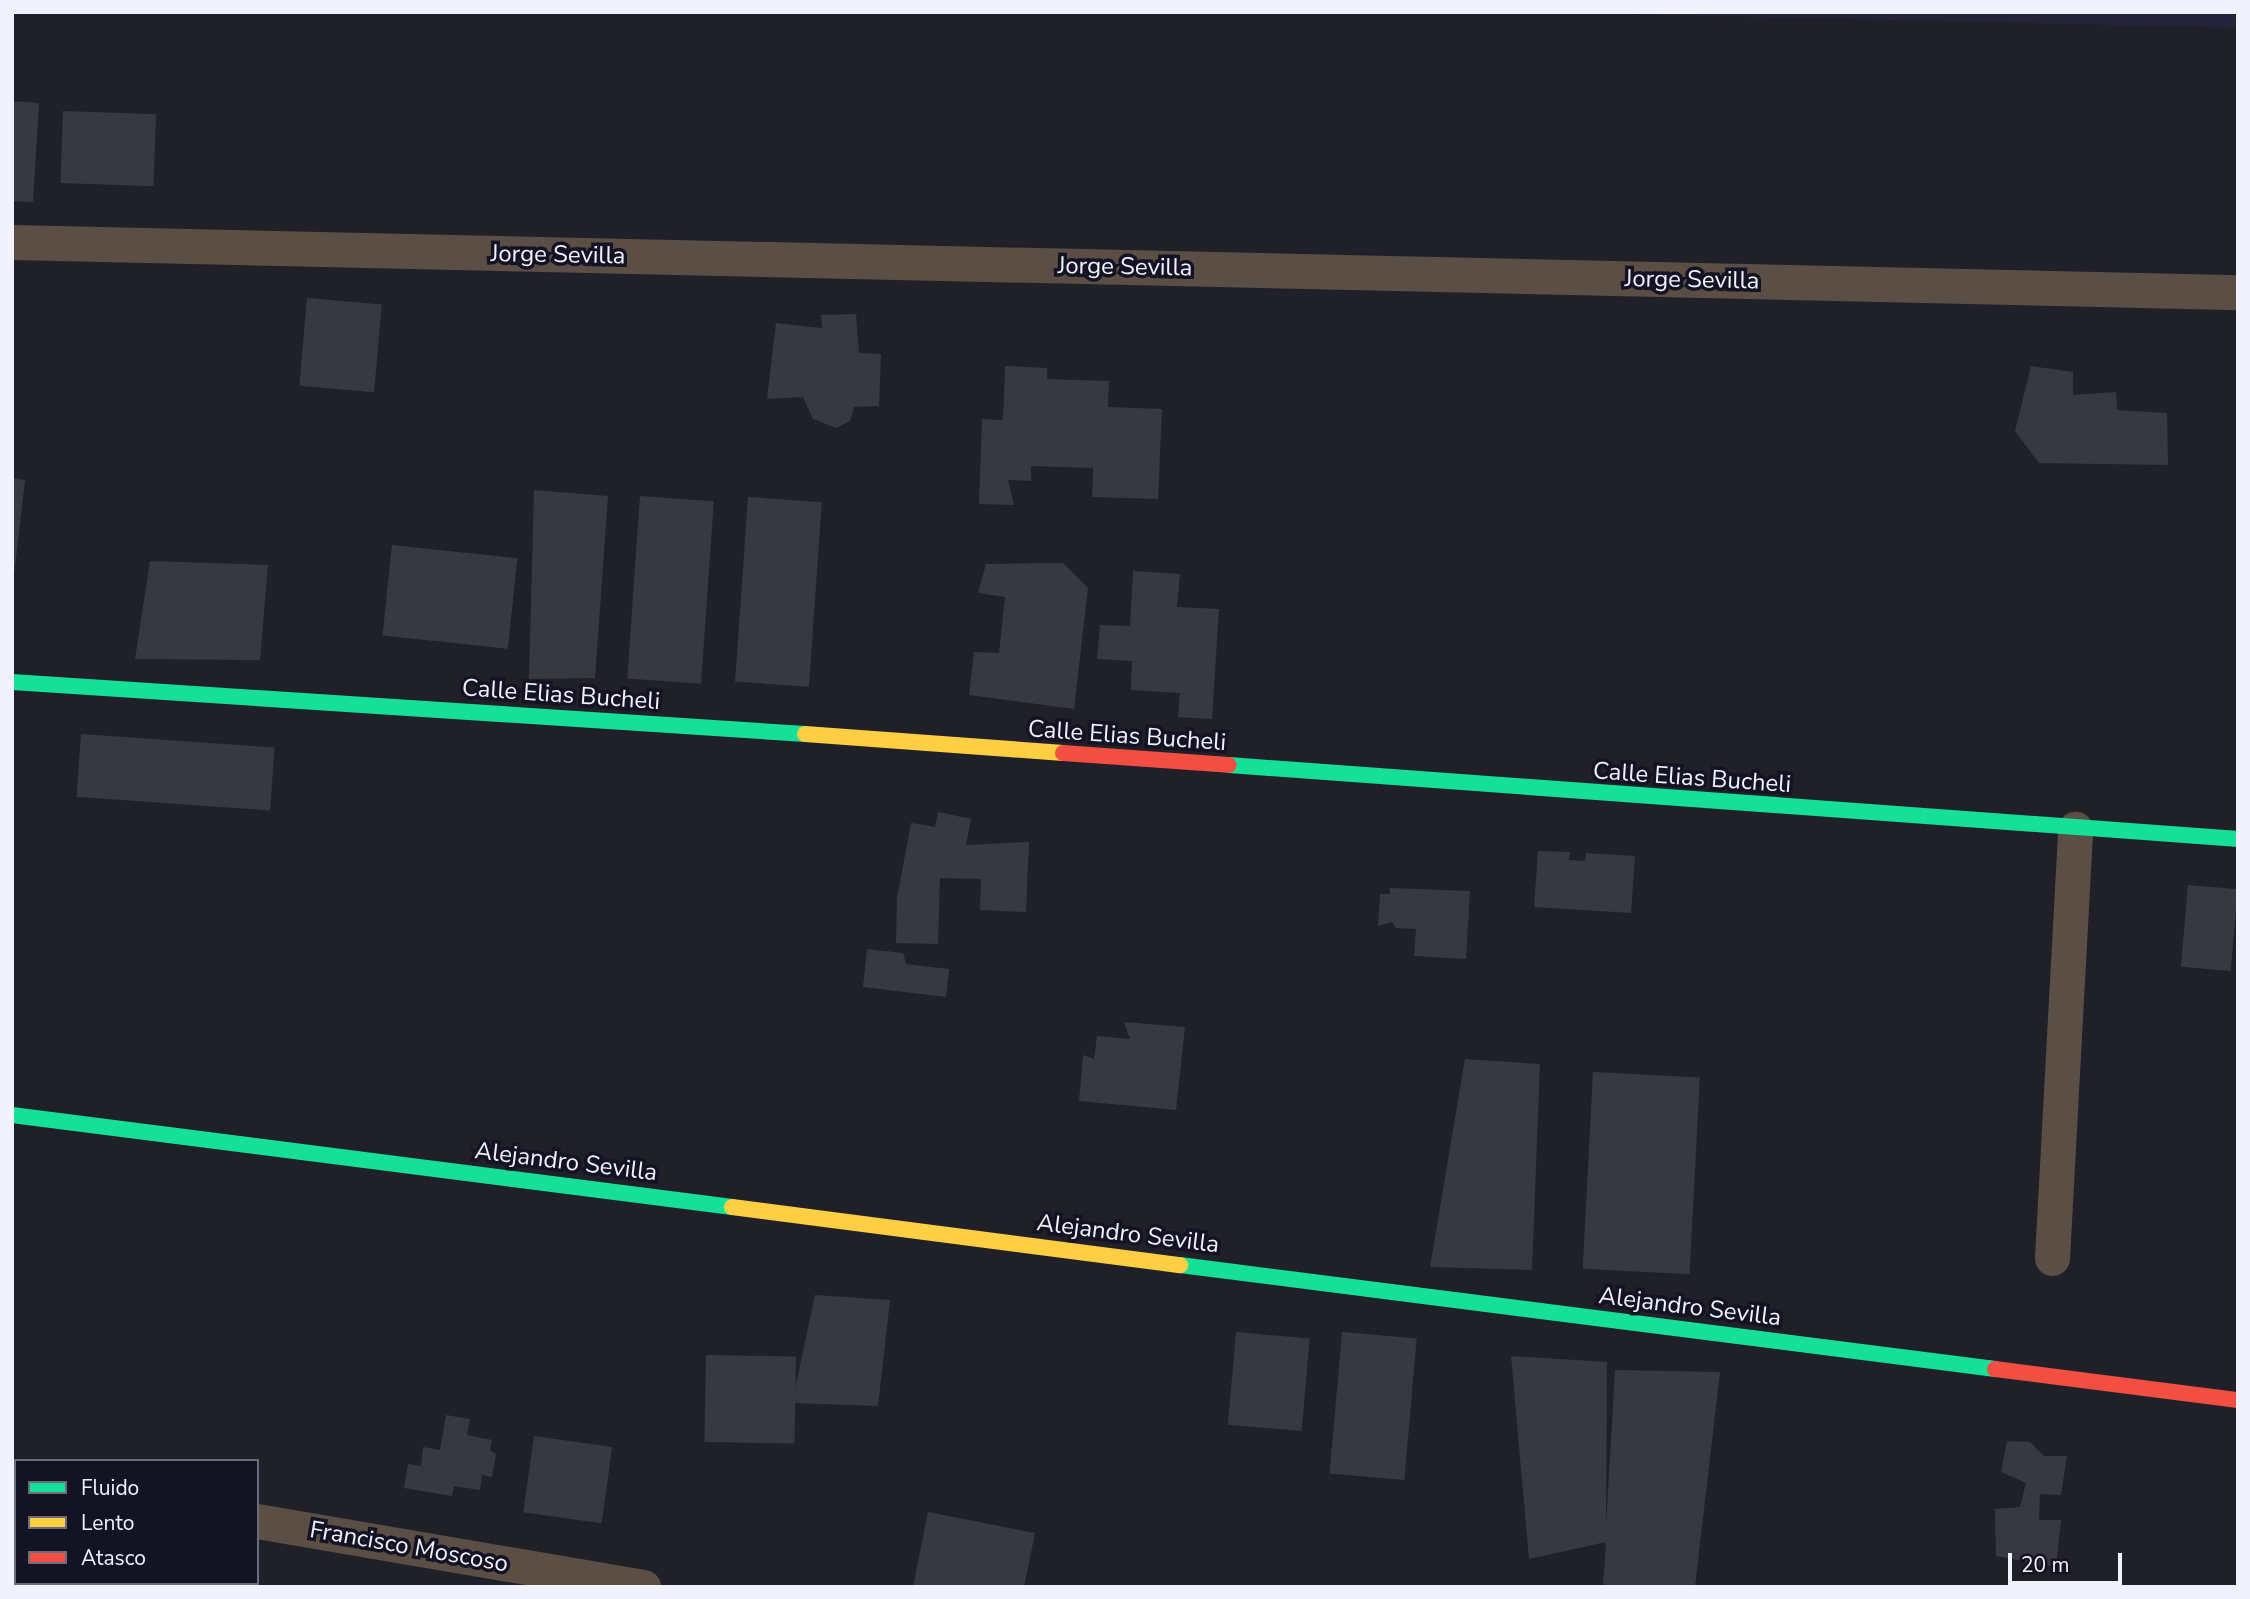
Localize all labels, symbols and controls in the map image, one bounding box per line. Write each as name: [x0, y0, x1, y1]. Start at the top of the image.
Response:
street label: Jorge Sevilla: [490, 239, 626, 271]
street label: Jorge Sevilla: [1057, 251, 1193, 283]
street label: Jorge Sevilla: [1624, 264, 1760, 296]
street label: Calle Elias Bucheli: [461, 674, 661, 716]
street label: Calle Elias Bucheli: [1027, 715, 1227, 757]
street label: Calle Elias Bucheli: [1592, 757, 1792, 799]
street label: Alejandro Sevilla: [473, 1137, 659, 1187]
street label: Alejandro Sevilla: [1035, 1209, 1221, 1259]
street label: Alejandro Sevilla: [1597, 1282, 1783, 1332]
legend: [14, 1459, 259, 1585]
text: Fluido: [81, 1474, 139, 1502]
text: Lento: [81, 1509, 134, 1537]
street label: Francisco Moscoso: [308, 1515, 510, 1579]
scale bar: [2012, 1540, 2126, 1584]
text: Atasco: [81, 1544, 146, 1572]
text: 20 m: [2021, 1551, 2070, 1579]

